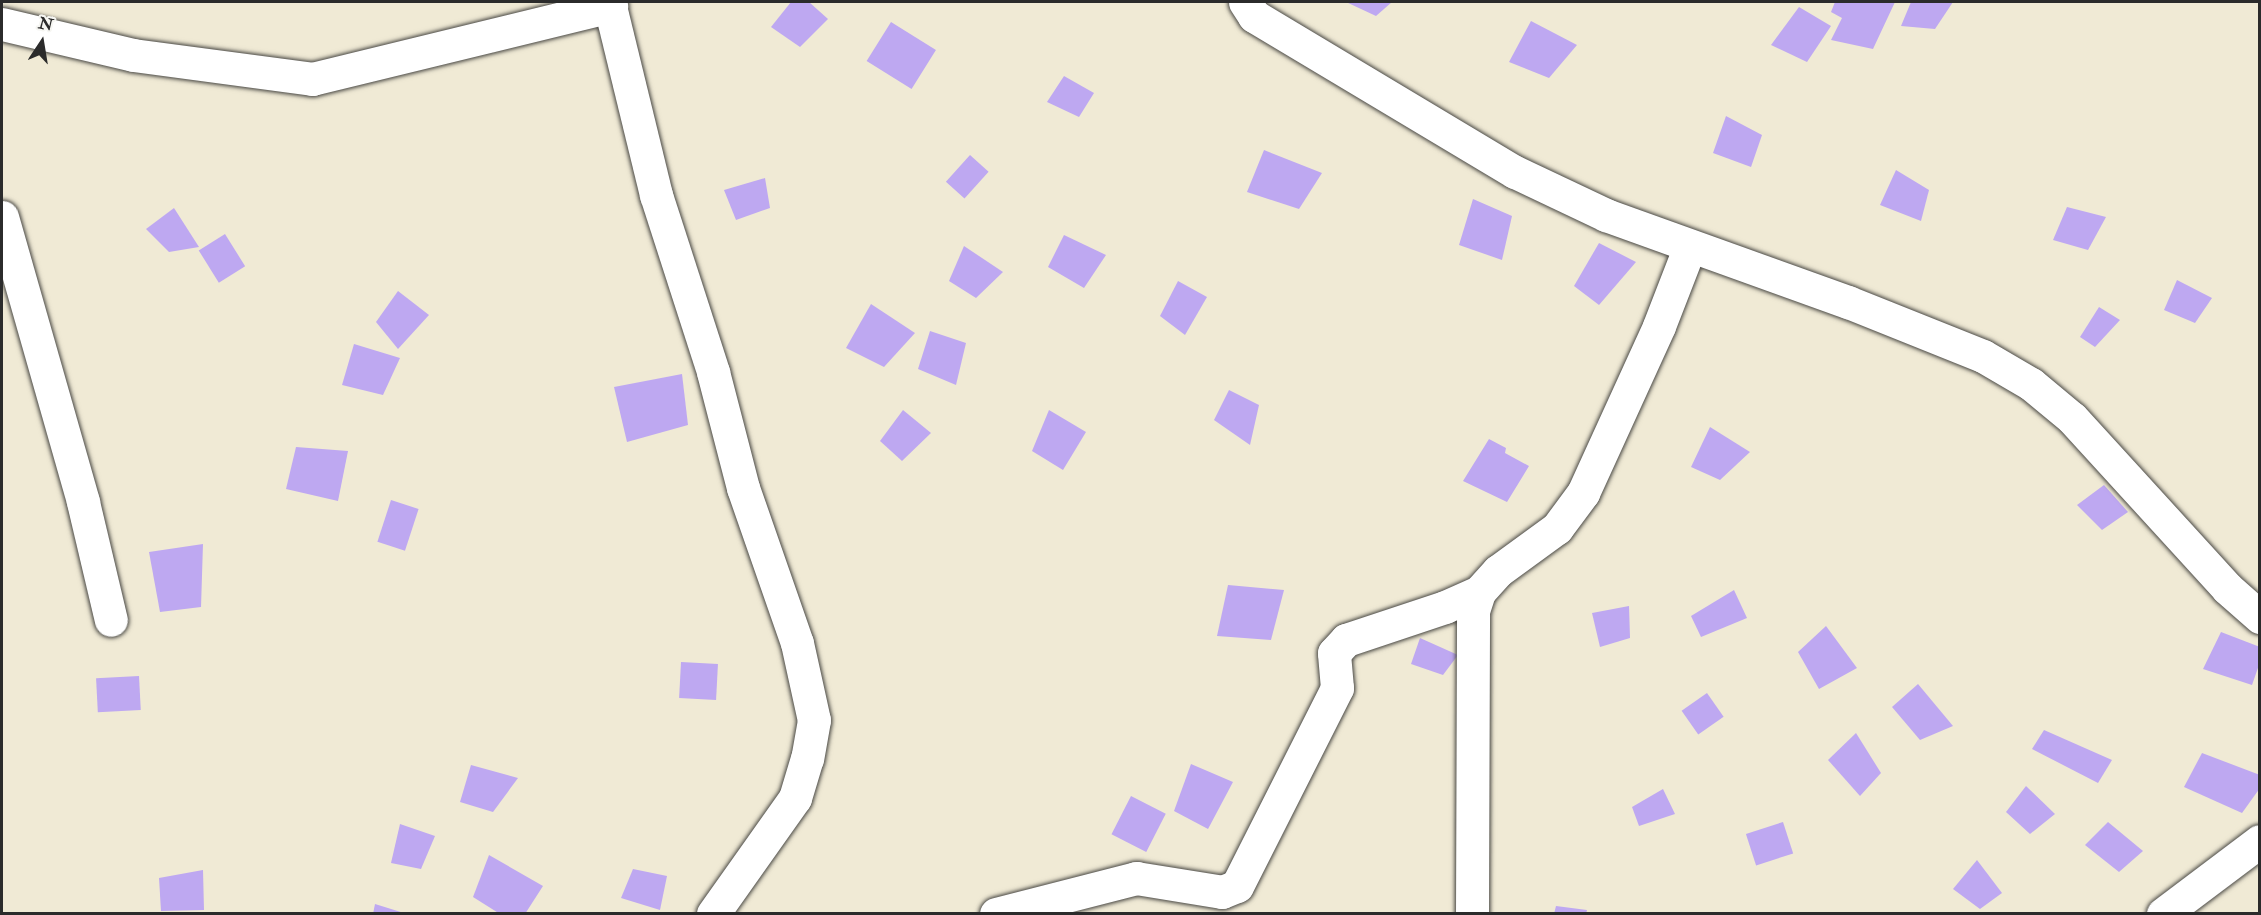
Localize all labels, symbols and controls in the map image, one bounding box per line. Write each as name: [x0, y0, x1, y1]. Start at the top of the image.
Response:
north arrow: [12, 12, 72, 72]
text: N: [37, 13, 55, 36]

